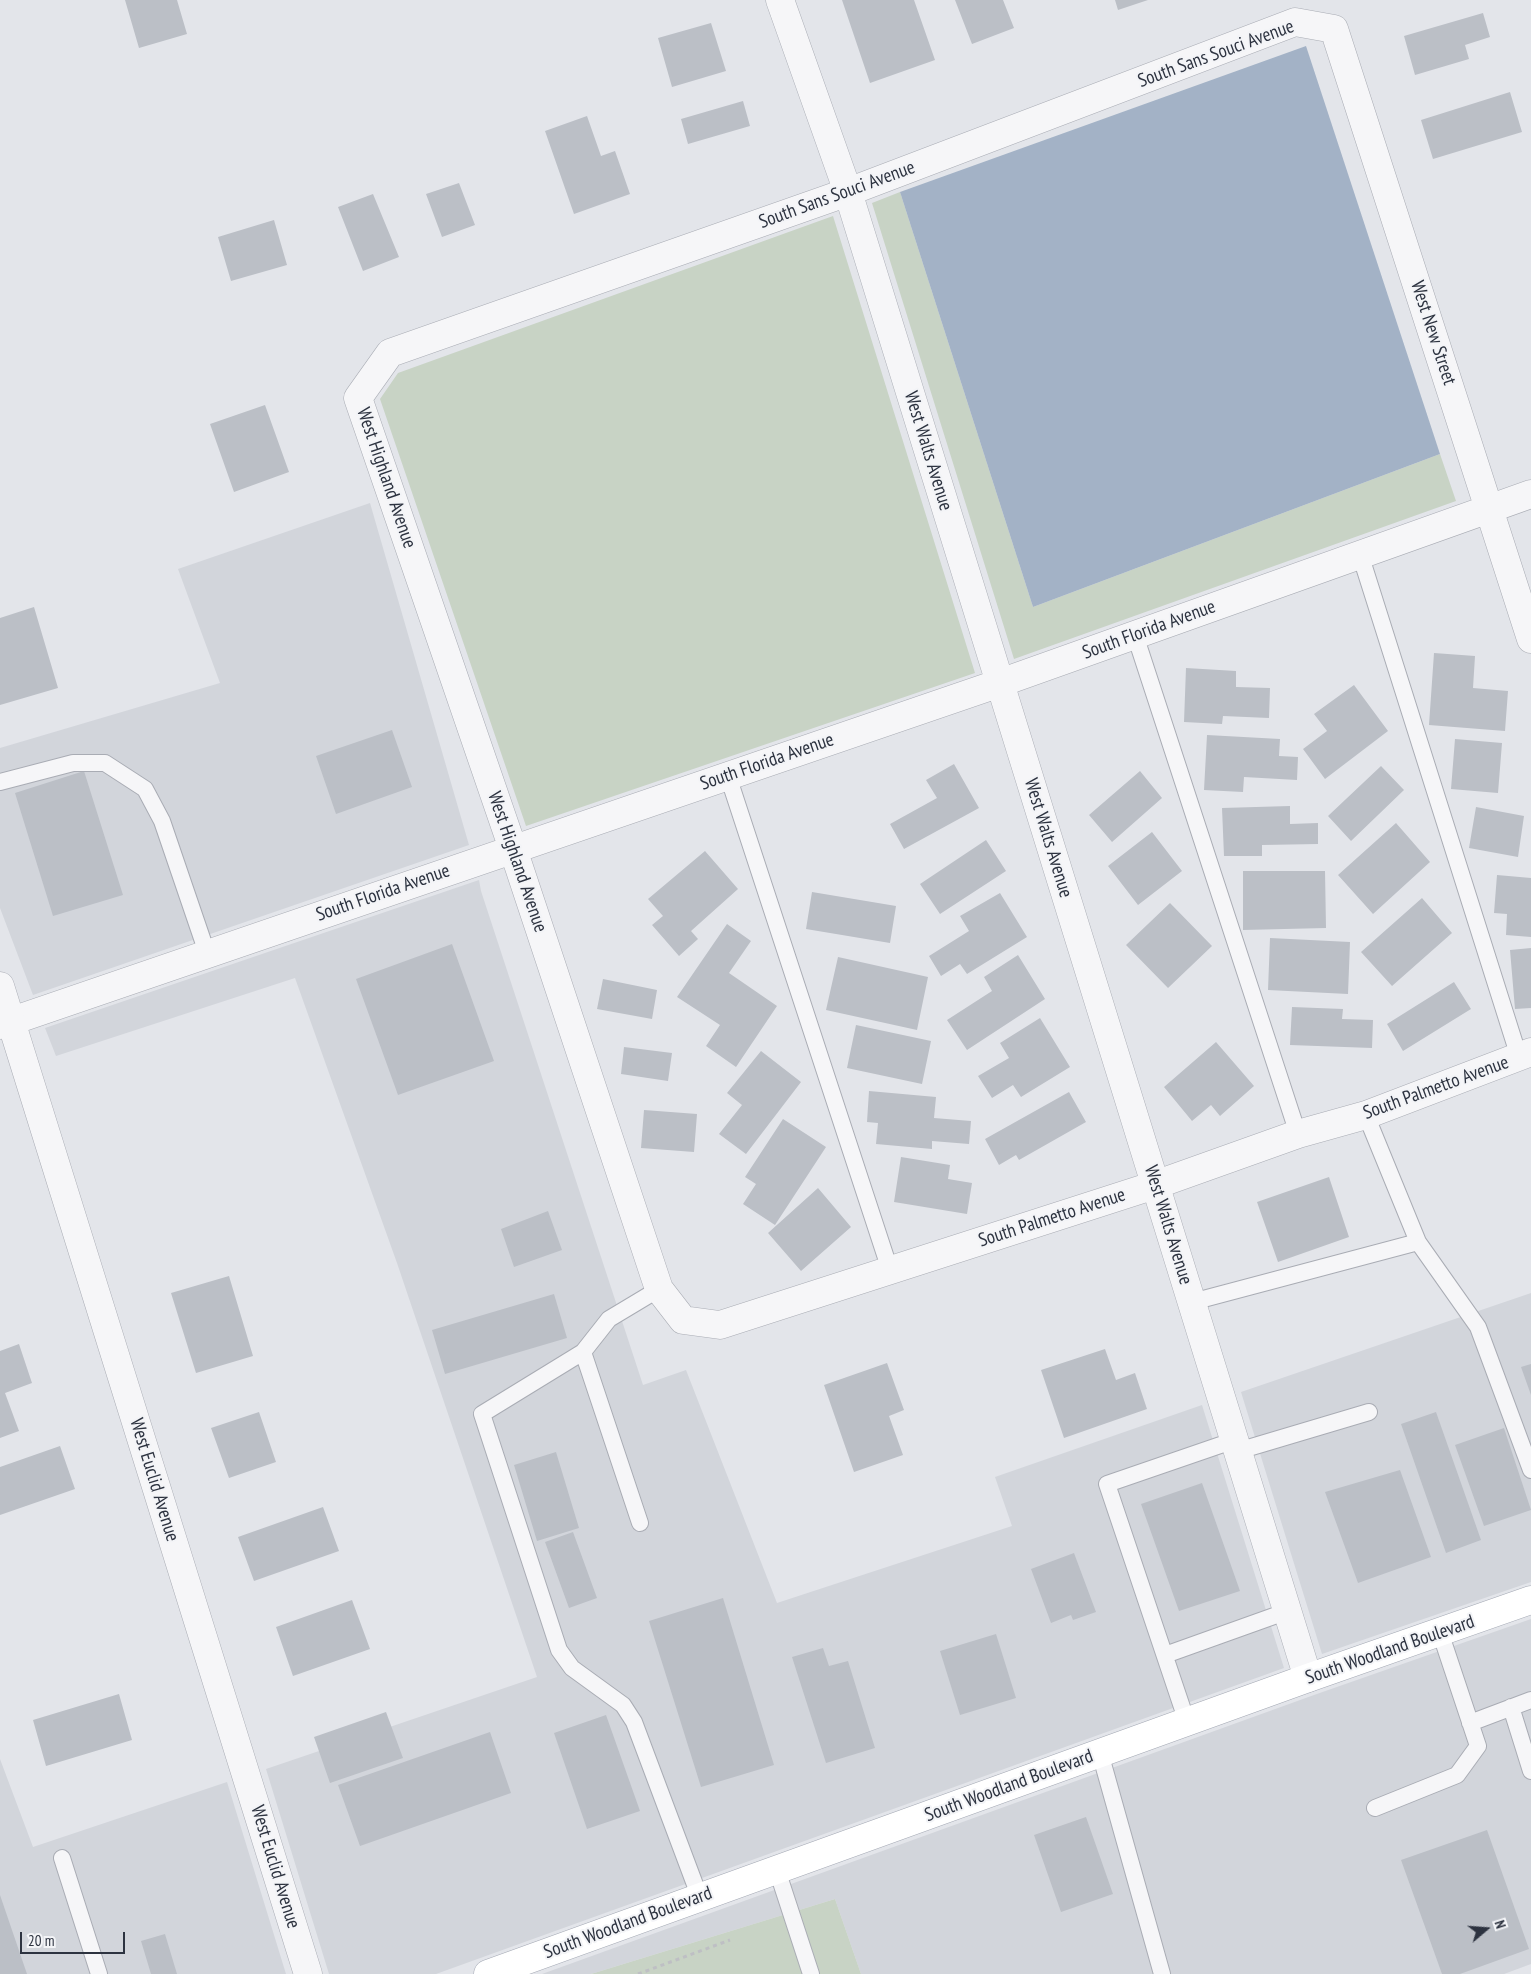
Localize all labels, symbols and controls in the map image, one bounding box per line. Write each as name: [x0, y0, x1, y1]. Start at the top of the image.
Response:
street label: South Sans Souci Avenue: [1135, 15, 1297, 93]
street label: South Sans Souci Avenue: [756, 156, 918, 234]
street label: West New Street: [1405, 278, 1461, 388]
street label: West Walts Avenue: [899, 389, 957, 513]
street label: West Highland Avenue: [351, 405, 421, 551]
street label: South Florida Avenue: [1079, 595, 1219, 665]
street label: South Florida Avenue: [697, 728, 837, 796]
street label: West Walts Avenue: [1019, 776, 1077, 900]
street label: West Highland Avenue: [482, 789, 552, 935]
street label: South Florida Avenue: [313, 859, 453, 927]
street label: South Palmetto Avenue: [1360, 1051, 1512, 1125]
street label: West Walts Avenue: [1139, 1163, 1197, 1287]
street label: South Palmetto Avenue: [976, 1184, 1128, 1252]
street label: West Euclid Avenue: [124, 1416, 184, 1544]
street label: South Woodland Boulevard: [1302, 1610, 1478, 1690]
street label: South Woodland Boulevard: [922, 1745, 1096, 1827]
street label: West Euclid Avenue: [245, 1803, 305, 1931]
street label: South Woodland Boulevard: [541, 1882, 715, 1964]
north arrow: [1461, 1904, 1511, 1954]
text: N: [1491, 1918, 1510, 1931]
scale bar: [22, 1922, 128, 1954]
text: 20 m: [28, 1931, 54, 1950]

